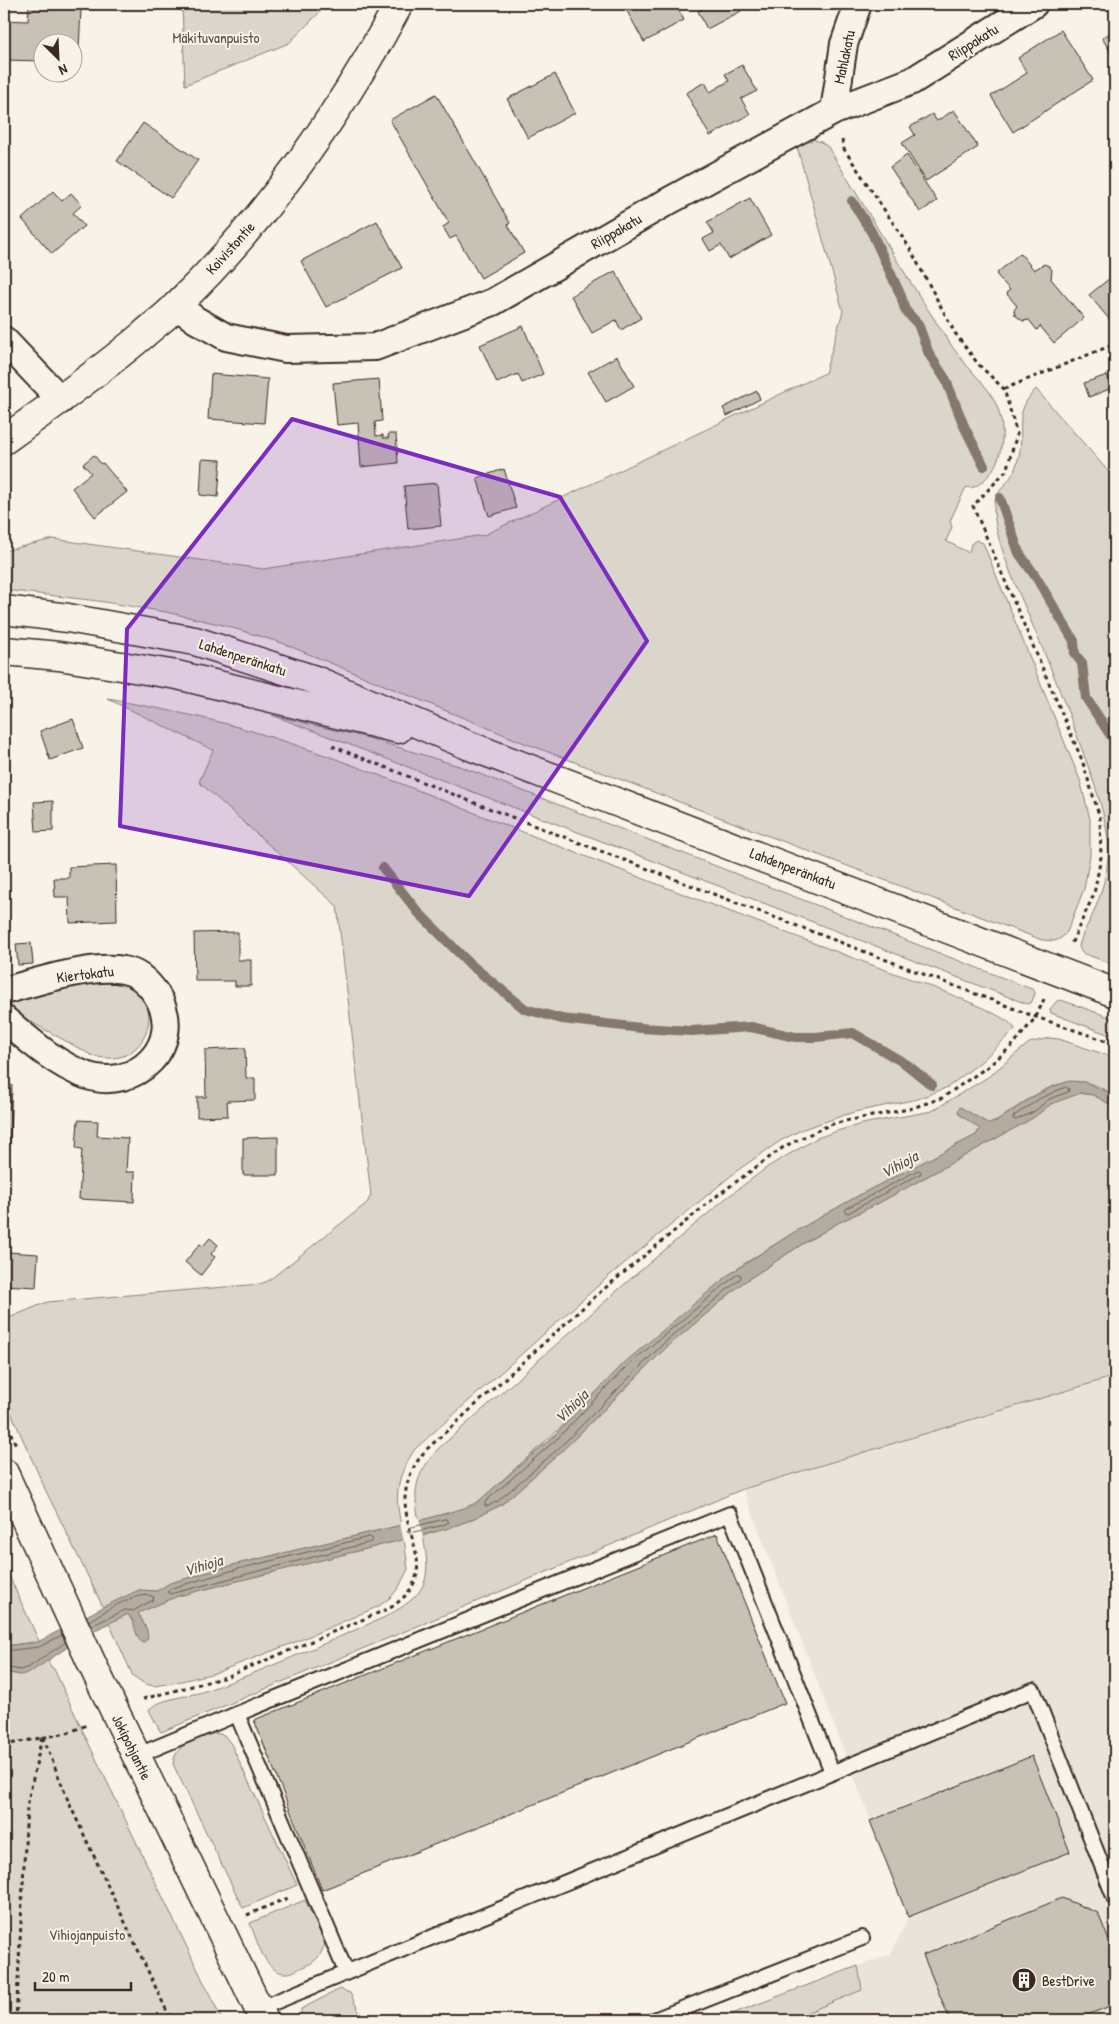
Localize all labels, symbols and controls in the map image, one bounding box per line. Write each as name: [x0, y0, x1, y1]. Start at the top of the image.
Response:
street label: Riippakatu: [944, 18, 1002, 66]
park label: Mäkituvanpuisto: [173, 27, 259, 48]
street label: Mahlakatu: [828, 28, 860, 86]
north arrow: [32, 32, 82, 82]
text: N: [56, 60, 71, 81]
street label: Riippakatu: [587, 208, 645, 254]
street label: Koivistontie: [200, 217, 260, 279]
street label: Lahdenperänkatu: [197, 633, 289, 681]
street label: Lahdenperänkatu: [747, 842, 839, 894]
street label: Kiertokatu: [55, 960, 115, 988]
water label: Vihioja: [876, 1144, 923, 1183]
water label: Vihioja: [549, 1383, 594, 1428]
water label: Vihioja: [181, 1548, 227, 1581]
street label: Jokipohjantie: [107, 1711, 157, 1783]
park label: Vihiojanpuisto: [49, 1924, 125, 1945]
scale bar: [35, 1959, 131, 1991]
text: 20 m: [42, 1966, 69, 1987]
building icon: BestDrive: [1011, 1967, 1037, 1993]
place label: BestDrive: [1042, 1970, 1095, 1991]

